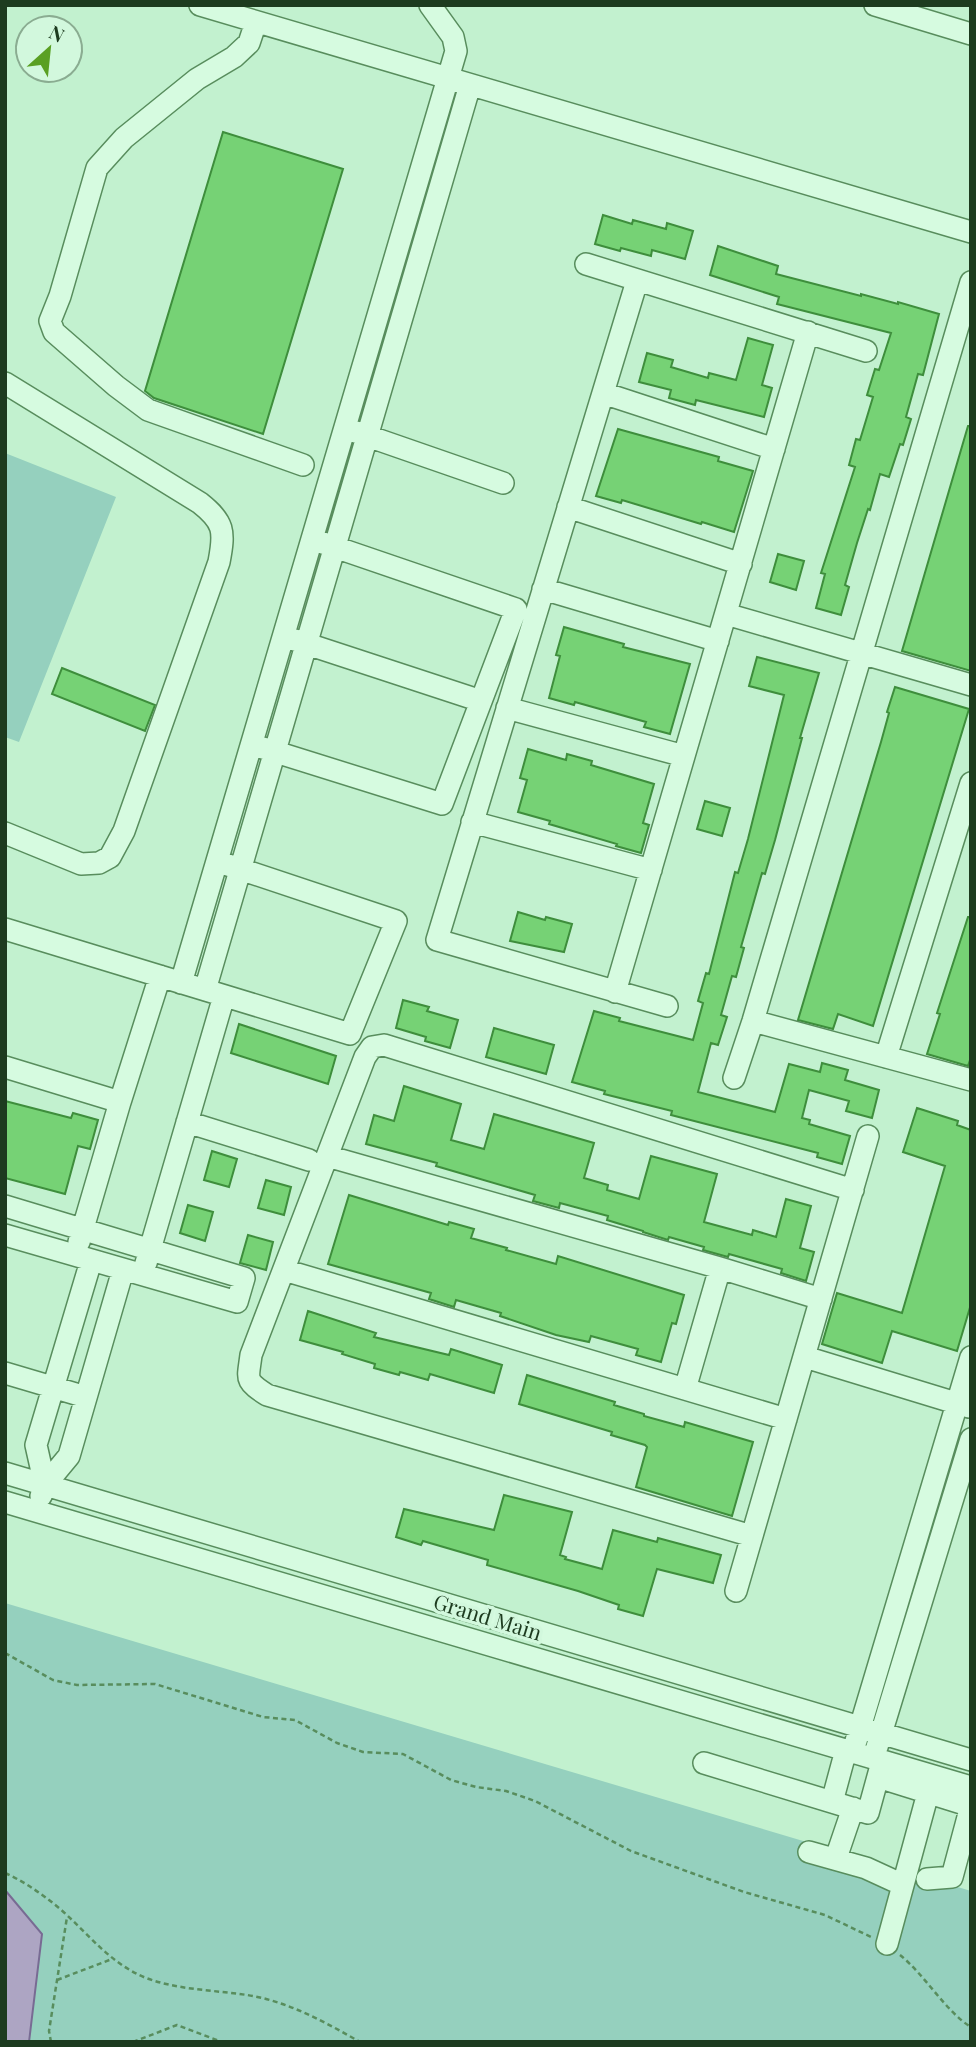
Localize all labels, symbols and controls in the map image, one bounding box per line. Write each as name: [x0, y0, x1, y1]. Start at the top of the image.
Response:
north arrow: [14, 14, 84, 84]
text: N: [45, 18, 69, 48]
street label: Grand Main: [430, 1586, 546, 1646]

